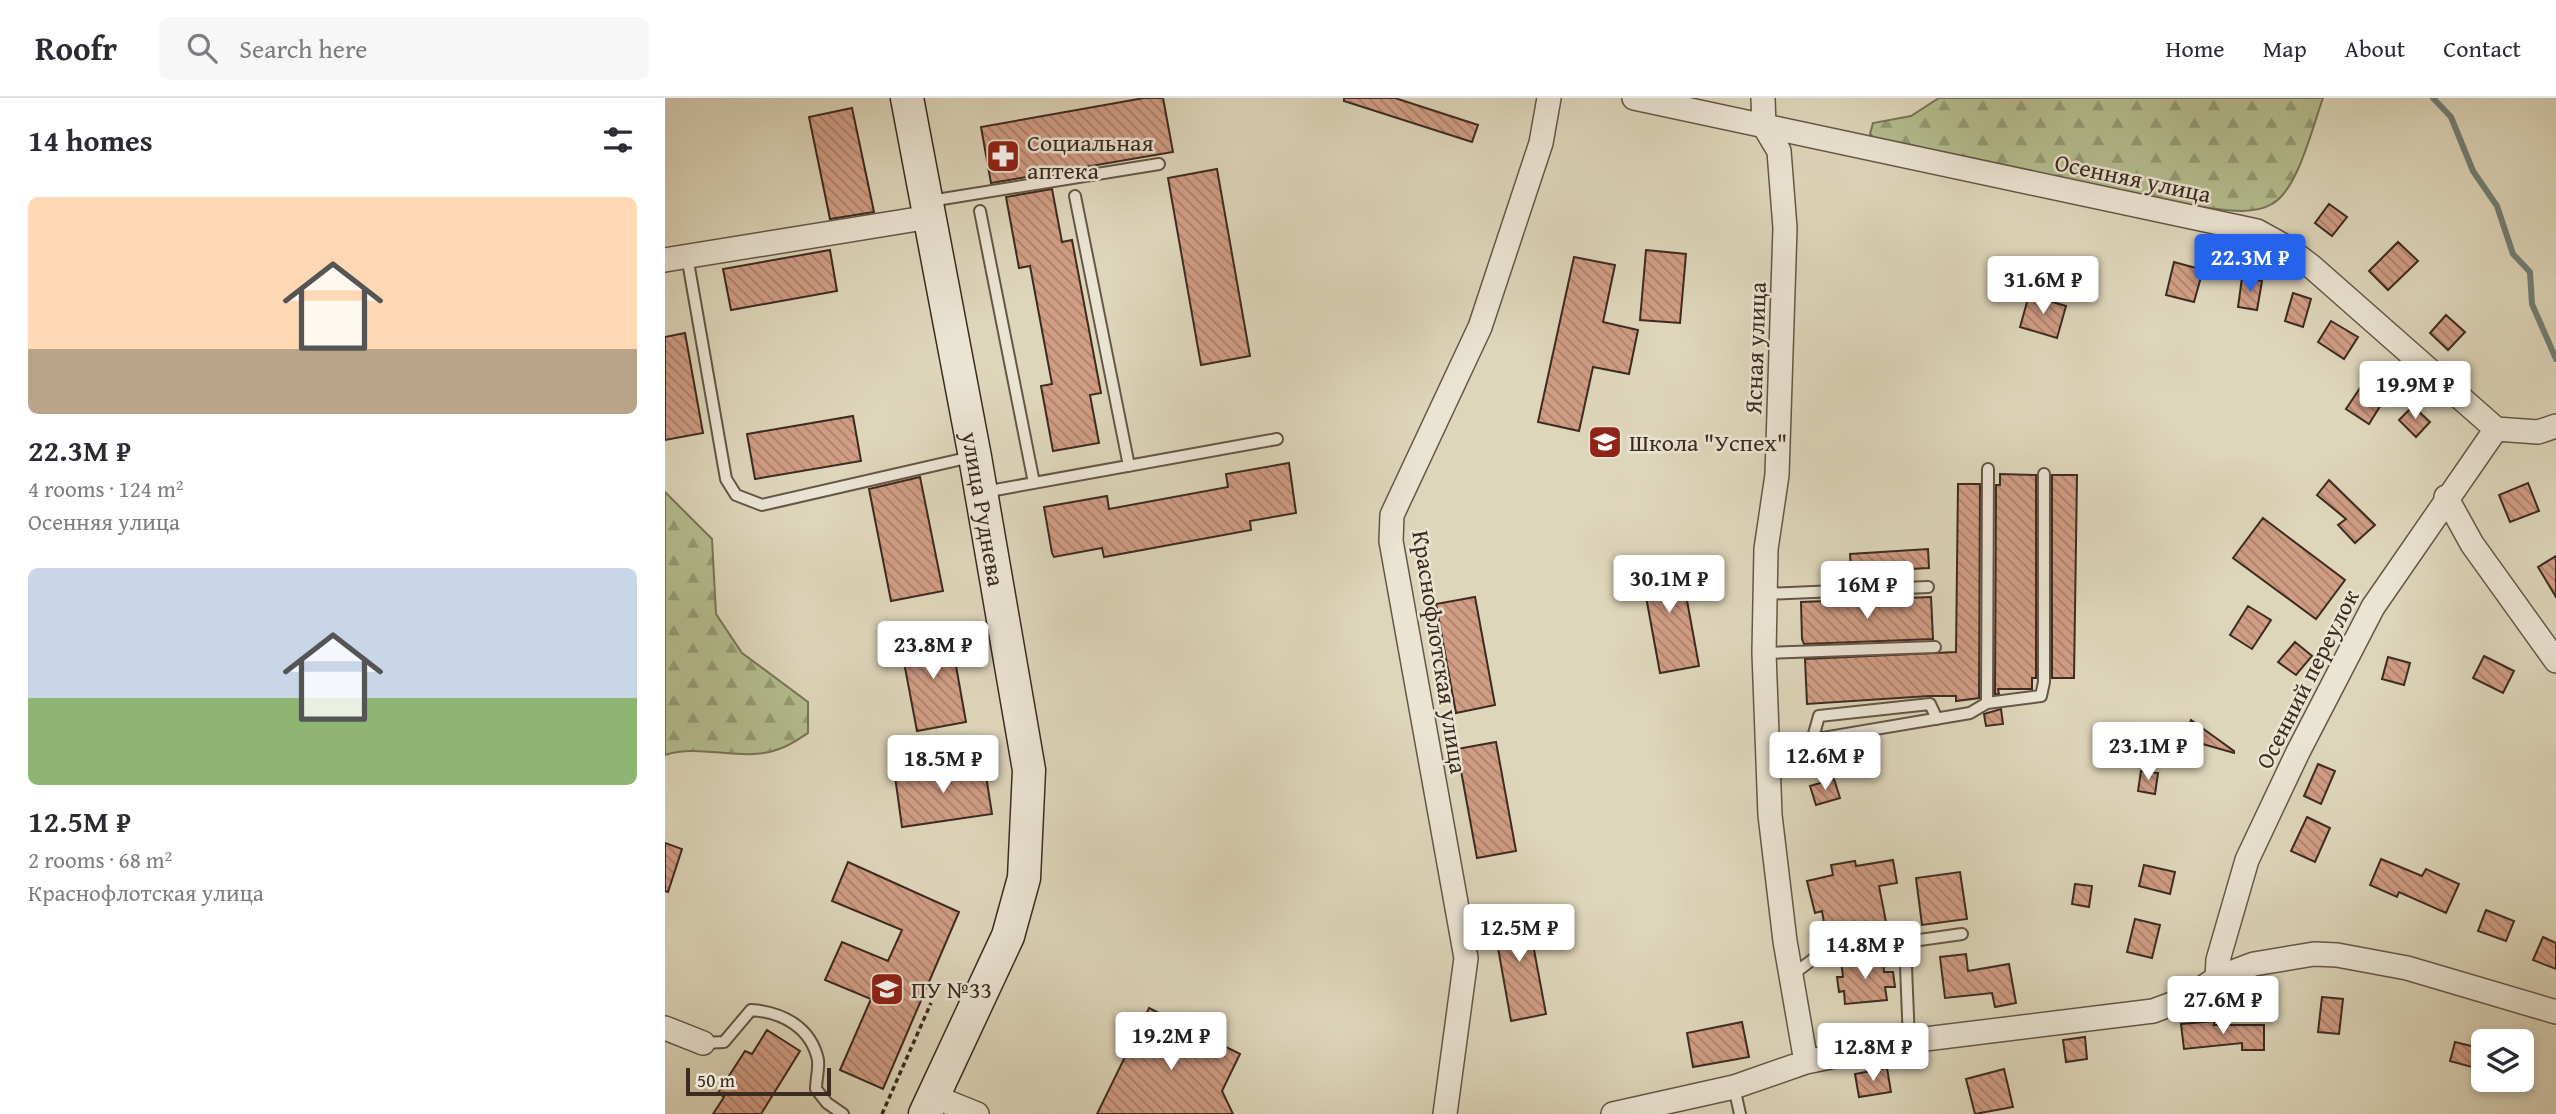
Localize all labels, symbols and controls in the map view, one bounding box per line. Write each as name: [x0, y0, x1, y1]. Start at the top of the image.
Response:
search box: [159, 17, 649, 80]
text: Roofr: [35, 24, 117, 72]
icon: search: [183, 29, 221, 67]
text: Search here: [239, 29, 368, 68]
text: Home: [2166, 31, 2225, 66]
text: Map: [2263, 31, 2307, 66]
text: About: [2345, 31, 2405, 66]
text: Contact: [2443, 31, 2521, 66]
text: 14 homes: [28, 118, 153, 162]
icon: filters: [599, 121, 637, 159]
place label: Социальная аптека: [1027, 125, 1154, 188]
pharmacy icon: Социальная аптека: [984, 137, 1022, 175]
street label: Осенняя улица: [2052, 144, 2215, 212]
pin: 22.3M ₽: [2185, 234, 2315, 294]
text: 22.3M ₽: [2210, 240, 2290, 273]
icon: home: [270, 243, 396, 369]
pin: 31.6M ₽: [1978, 256, 2108, 316]
text: 31.6M ₽: [2003, 262, 2083, 295]
street label: Ясная улица: [1735, 281, 1775, 416]
pin: 19.9M ₽: [2350, 362, 2480, 421]
text: 19.9M ₽: [2375, 367, 2455, 400]
school or university icon: Школа "Успех": [1586, 423, 1624, 461]
place label: Школа "Успех": [1629, 425, 1787, 460]
street label: улица Руднева: [953, 427, 1015, 590]
text: 22.3M ₽: [28, 428, 131, 472]
text: 4 rooms · 124 m²: [28, 472, 183, 505]
text: Осенняя улица: [28, 505, 180, 538]
street label: Краснофлотская улица: [1403, 528, 1477, 777]
pin: 30.1M ₽: [1604, 556, 1734, 615]
text: 30.1M ₽: [1629, 561, 1709, 594]
pin: 16M ₽: [1818, 561, 1916, 621]
text: 16M ₽: [1837, 567, 1897, 600]
street label: Осенний переулок: [2247, 583, 2368, 775]
icon: home: [270, 614, 396, 740]
pin: 23.8M ₽: [868, 622, 998, 681]
text: 23.8M ₽: [893, 627, 973, 660]
pin: 23.1M ₽: [2083, 722, 2213, 782]
text: 23.1M ₽: [2108, 728, 2188, 761]
pin: 12.6M ₽: [1760, 732, 1890, 792]
pin: 18.5M ₽: [878, 736, 1008, 795]
text: 12.6M ₽: [1785, 738, 1865, 771]
text: 18.5M ₽: [903, 741, 983, 774]
text: 12.5M ₽: [28, 799, 131, 843]
text: 2 rooms · 68 m²: [28, 843, 172, 876]
text: Краснофлотская улица: [28, 876, 264, 909]
pin: 12.5M ₽: [1454, 904, 1584, 964]
text: 12.5M ₽: [1479, 910, 1559, 943]
pin: 14.8M ₽: [1800, 922, 1930, 981]
text: 14.8M ₽: [1825, 927, 1905, 960]
school or university icon: ПУ №33: [868, 970, 906, 1008]
place label: ПУ №33: [911, 972, 992, 1007]
pin: 27.6M ₽: [2158, 976, 2288, 1036]
text: 27.6M ₽: [2183, 982, 2263, 1015]
pin: 19.2M ₽: [1106, 1012, 1236, 1072]
text: 19.2M ₽: [1131, 1018, 1211, 1051]
pin: 12.8M ₽: [1808, 1024, 1938, 1083]
text: 12.8M ₽: [1833, 1029, 1913, 1062]
map controls: [2471, 1029, 2534, 1092]
button: layers: [2471, 1029, 2534, 1092]
scale bar: [686, 1065, 831, 1097]
text: 50 m: [697, 1066, 735, 1094]

